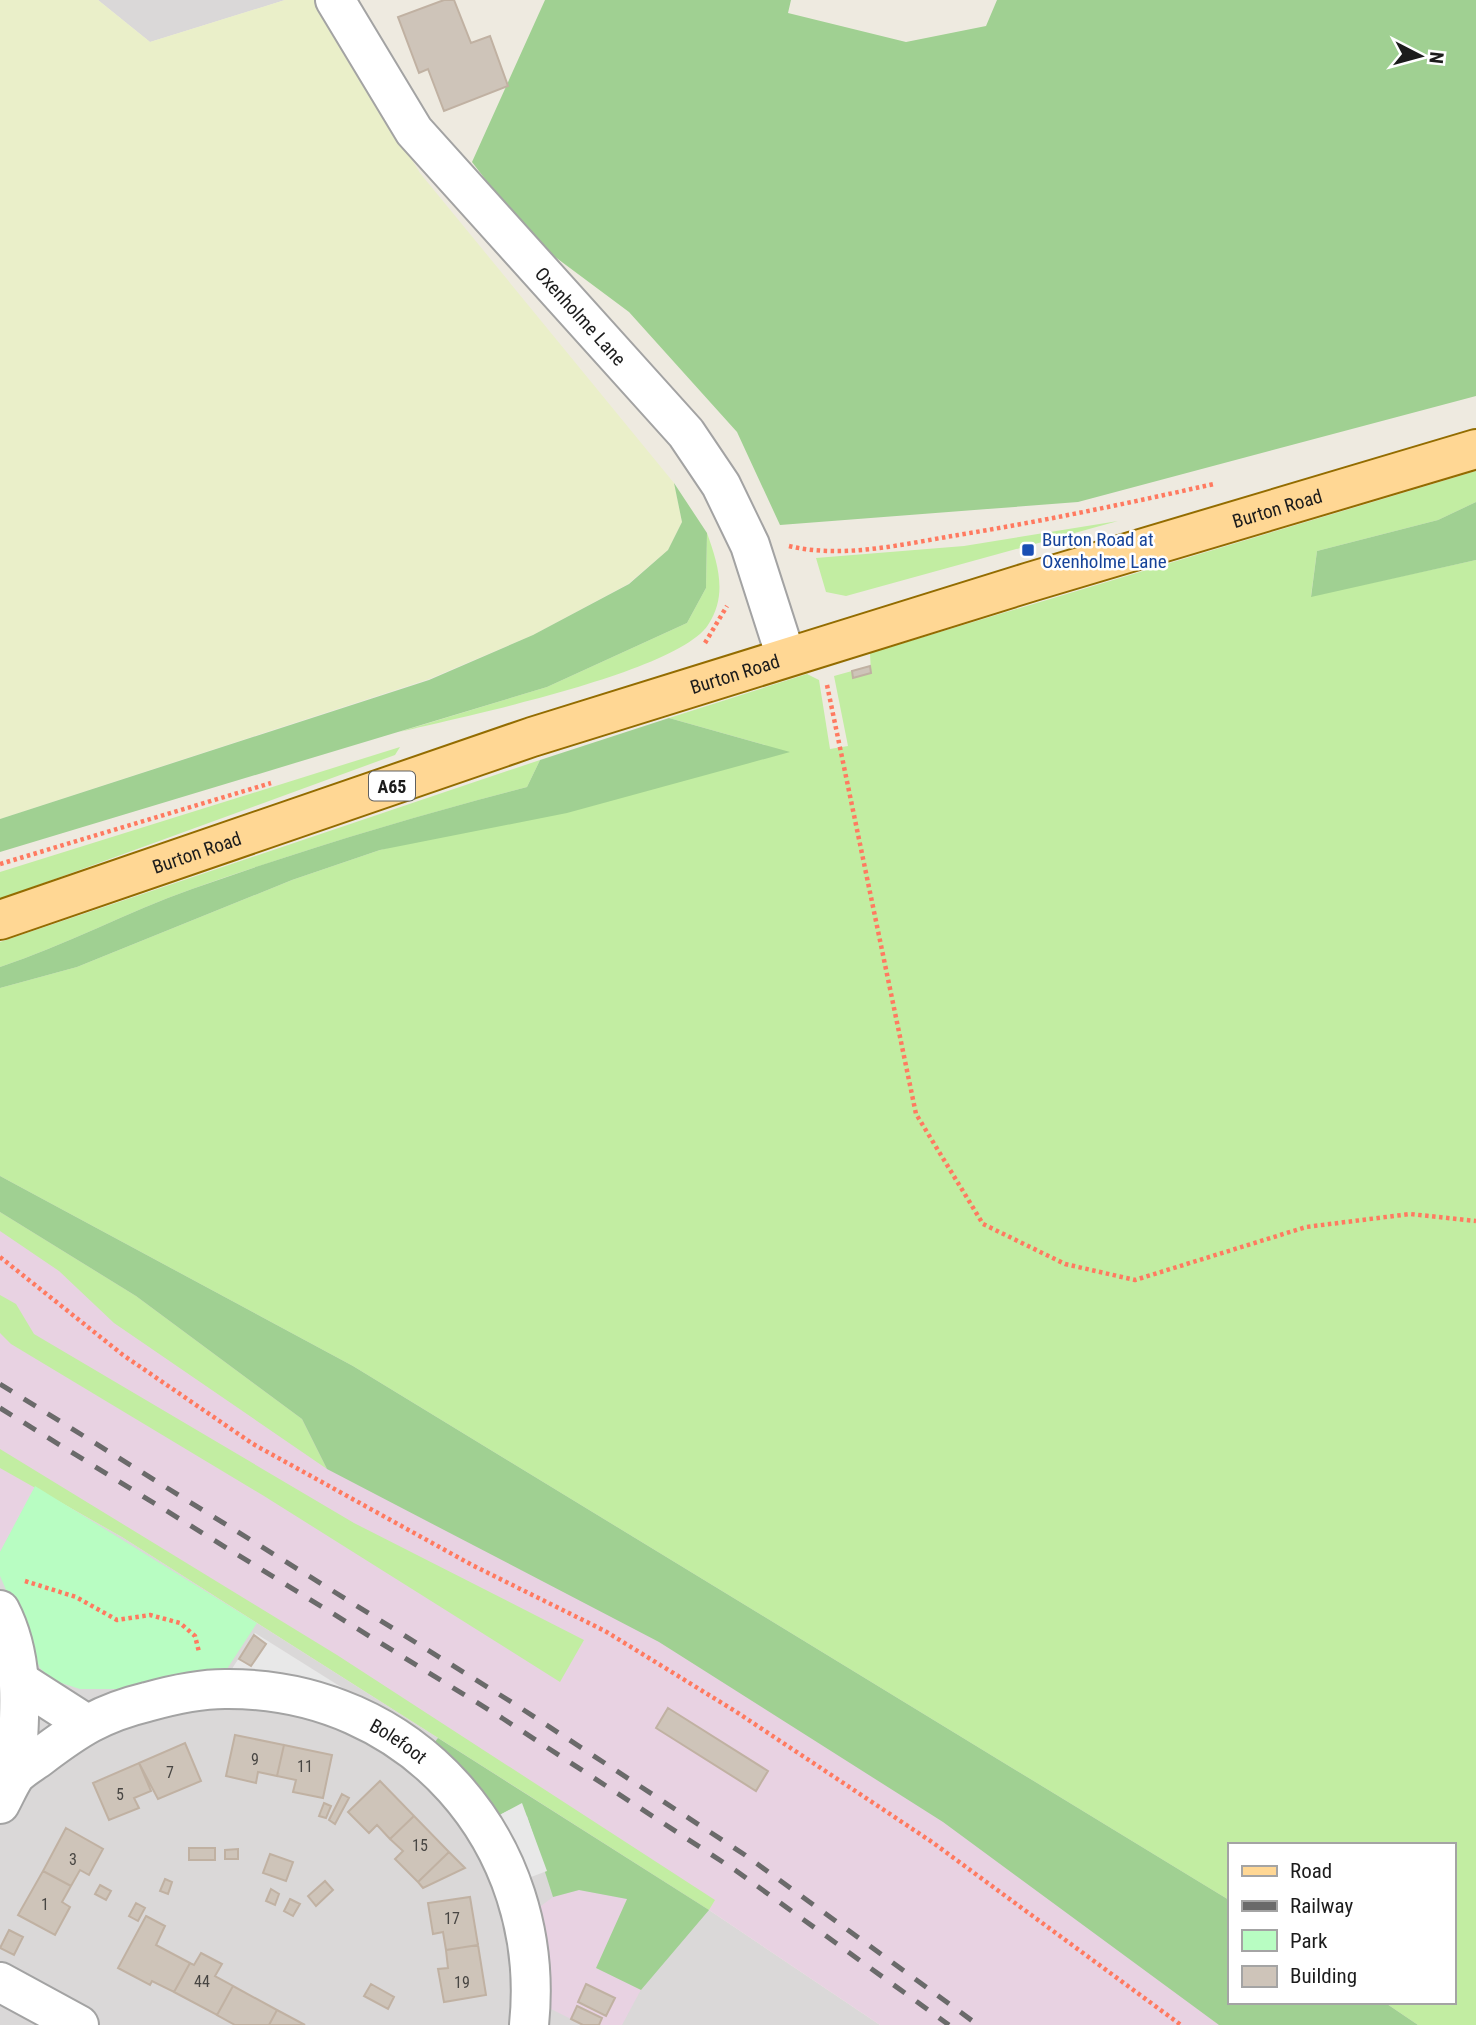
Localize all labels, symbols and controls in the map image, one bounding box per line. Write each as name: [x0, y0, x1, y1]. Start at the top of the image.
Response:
north arrow: [1385, 21, 1455, 91]
text: N: [1424, 51, 1448, 65]
street label: Oxenholme Lane: [530, 262, 631, 370]
street label: Burton Road: [1229, 484, 1325, 533]
place label: Burton Road at Oxenholme Lane: [1042, 528, 1167, 573]
marker: Burton Road at Oxenholme Lane: [1020, 542, 1036, 558]
street label: Burton Road: [687, 649, 782, 699]
road number: A65: [369, 772, 415, 800]
street label: Burton Road: [149, 826, 244, 878]
street label: Bolefoot: [366, 1713, 432, 1768]
house number: 9: [251, 1750, 259, 1769]
house number: 11: [297, 1757, 313, 1776]
house number: 7: [166, 1763, 174, 1782]
house number: 5: [116, 1785, 124, 1804]
house number: 15: [412, 1836, 428, 1855]
legend: [1228, 1843, 1455, 2004]
house number: 3: [69, 1850, 77, 1869]
text: Road: [1290, 1859, 1332, 1883]
text: Railway: [1290, 1894, 1353, 1918]
house number: 1: [41, 1895, 49, 1914]
house number: 17: [444, 1909, 460, 1928]
text: Park: [1290, 1929, 1328, 1953]
text: Building: [1290, 1964, 1357, 1988]
house number: 44: [194, 1972, 210, 1991]
house number: 19: [454, 1973, 470, 1992]

